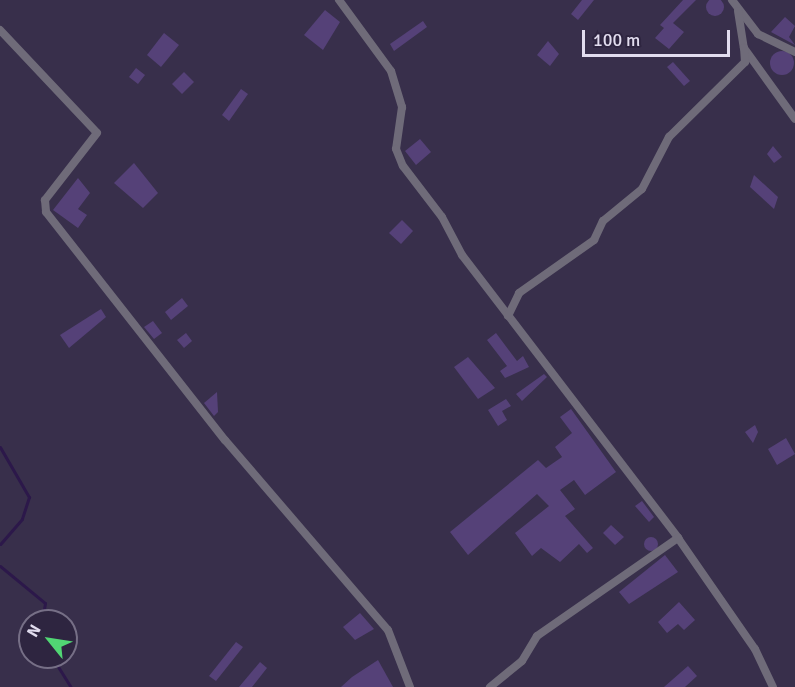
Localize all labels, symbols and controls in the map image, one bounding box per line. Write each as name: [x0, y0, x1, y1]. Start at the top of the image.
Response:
scale bar: [585, 18, 734, 56]
text: 100 m: [593, 29, 640, 51]
north arrow: [18, 609, 78, 669]
text: N: [23, 621, 46, 641]

